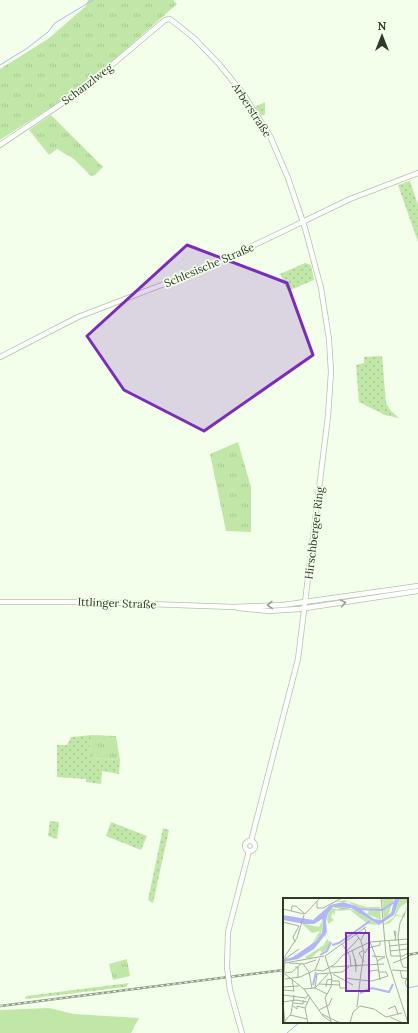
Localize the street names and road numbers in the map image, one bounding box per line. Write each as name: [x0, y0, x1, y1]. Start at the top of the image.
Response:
street label: Schanzlweg: [59, 60, 116, 108]
street label: Arberstraße: [229, 79, 275, 140]
street label: Schlesische Straße: [162, 240, 256, 290]
street label: Hirschberger Ring: [301, 485, 327, 580]
street label: Ittlinger Straße: [77, 595, 157, 611]

